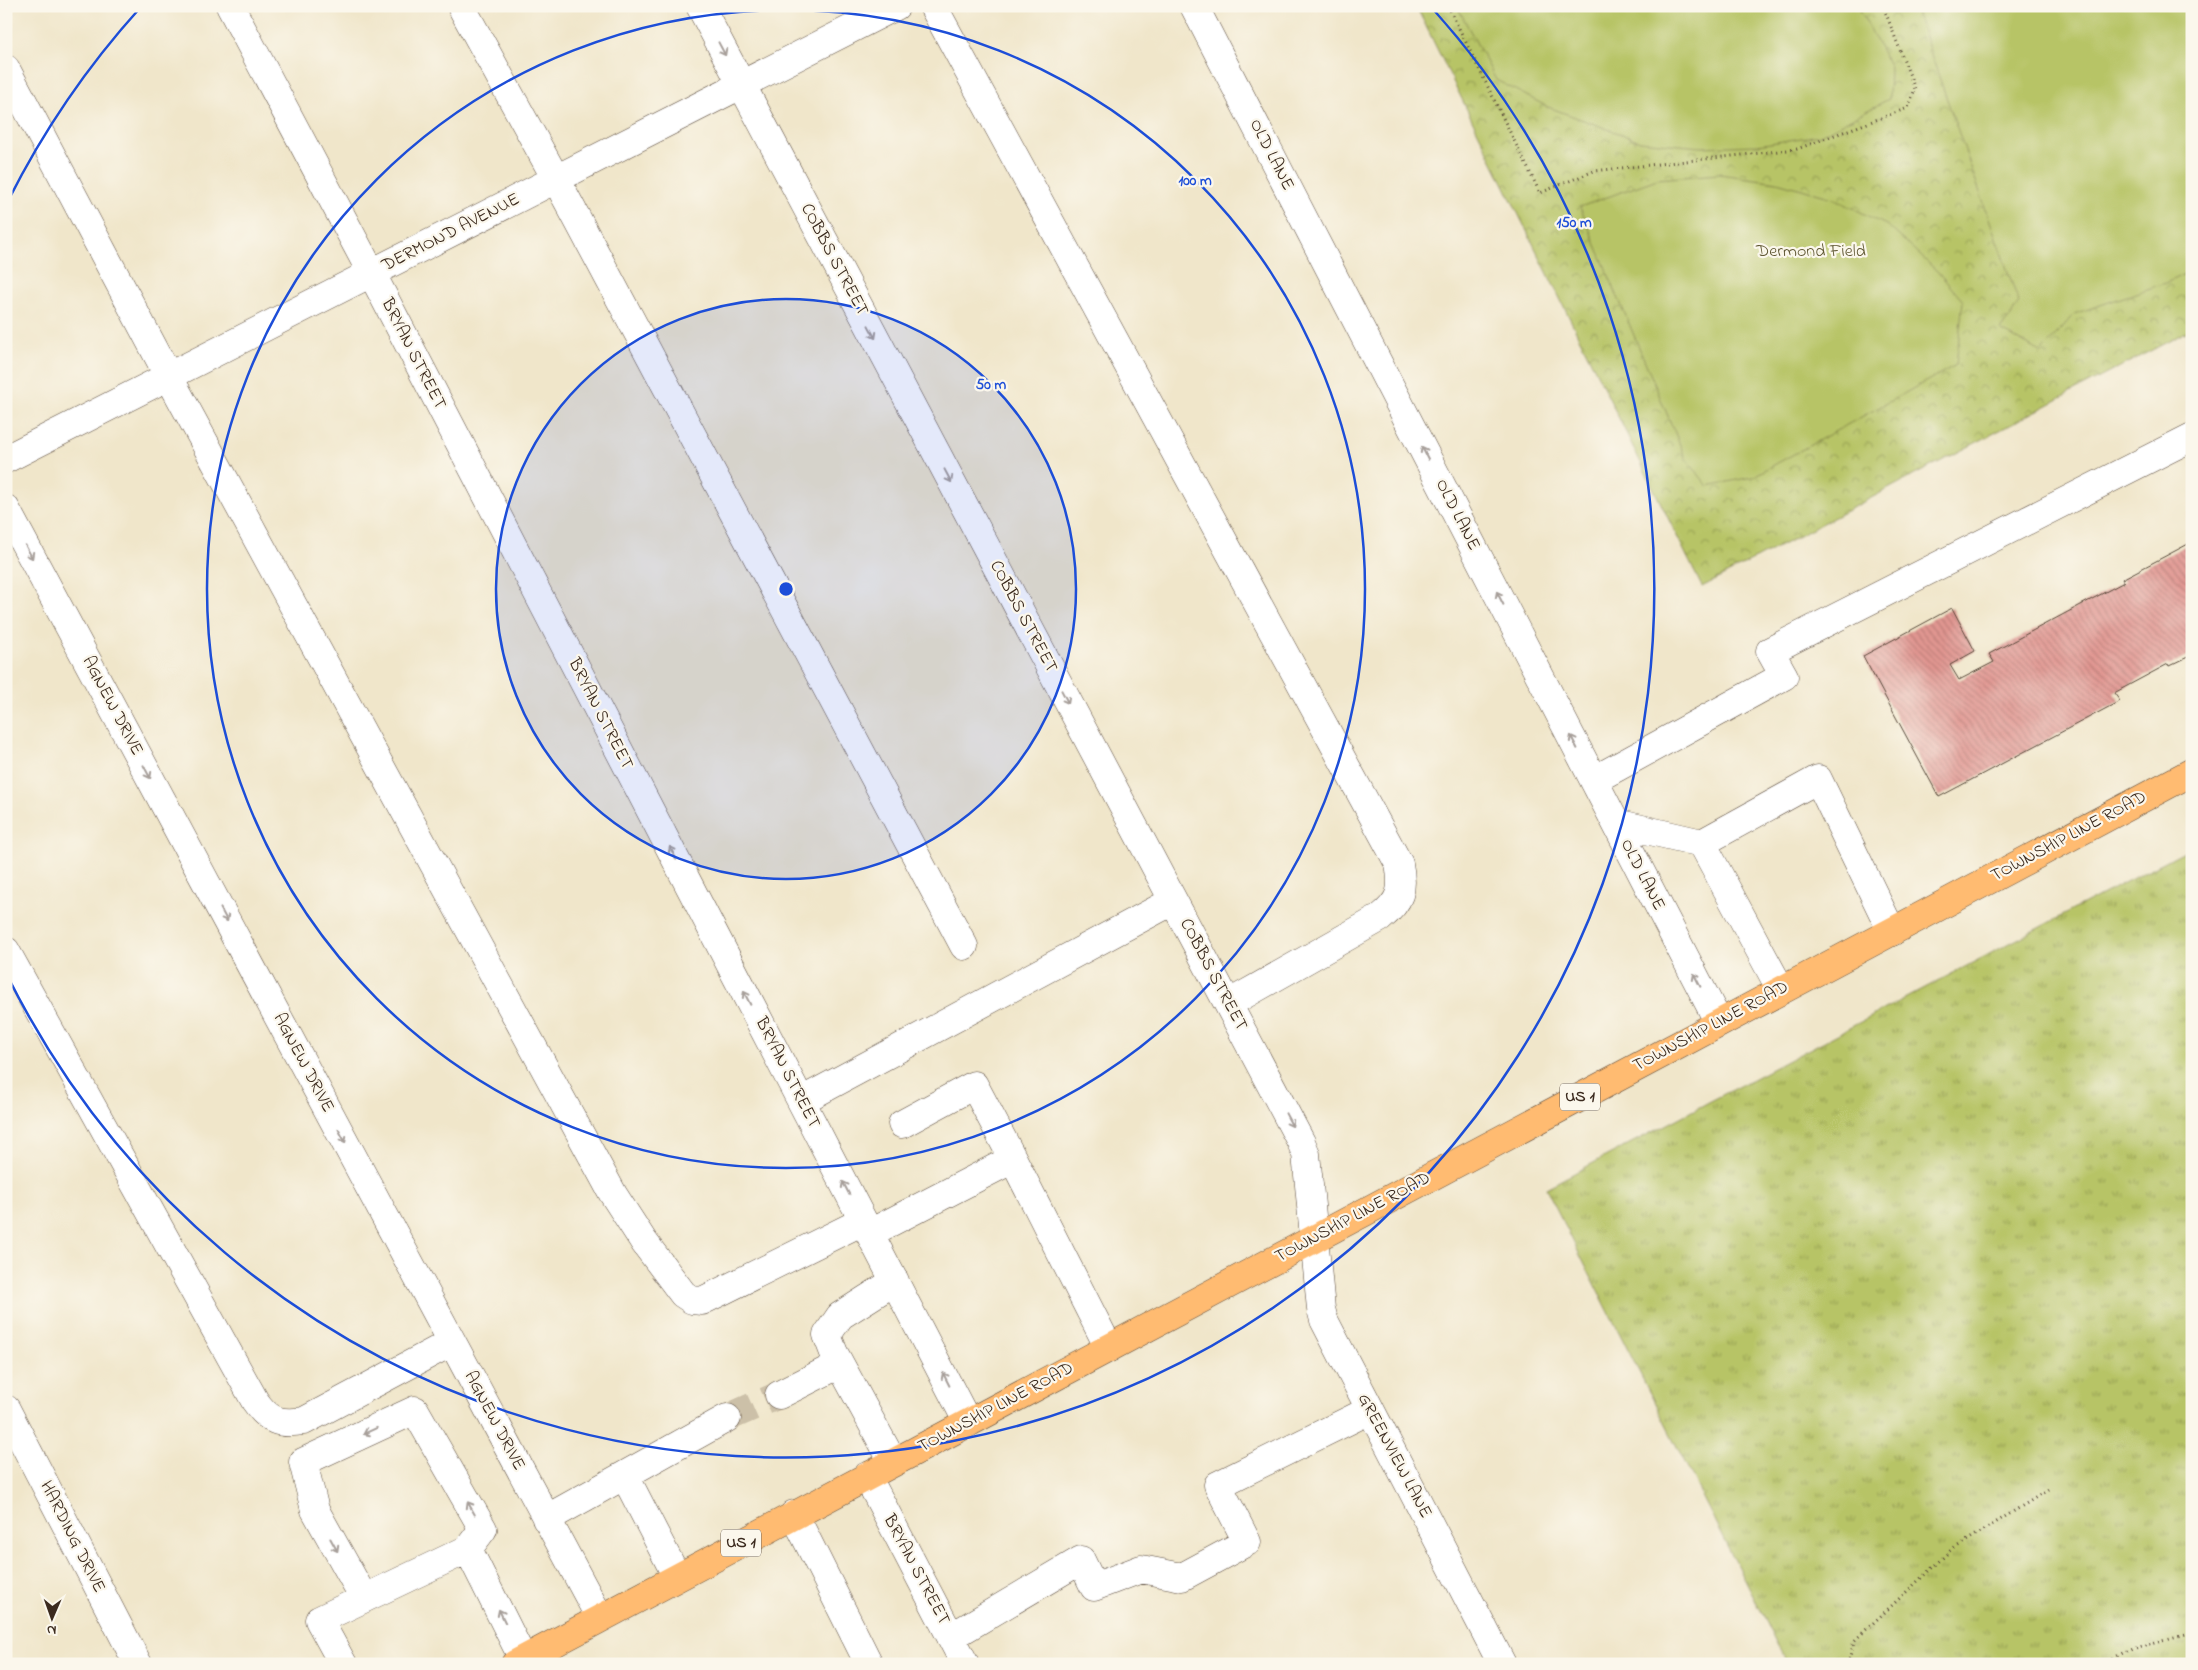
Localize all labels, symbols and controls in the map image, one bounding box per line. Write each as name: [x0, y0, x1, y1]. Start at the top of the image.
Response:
one-way arrow: [717, 42, 727, 57]
street label: OLD LANE: [1242, 115, 1300, 195]
text: 100 m: [1178, 170, 1212, 192]
street label: DERMOND AVENUE: [377, 187, 525, 279]
street label: COBBS STREET: [793, 199, 875, 321]
text: 150 m: [1556, 212, 1592, 234]
park label: Dermond Field: [1755, 239, 1866, 265]
street label: BRYAN STREET: [373, 293, 452, 414]
one-way arrow: [867, 325, 877, 340]
text: 50 m: [976, 374, 1007, 396]
one-way arrow: [1420, 446, 1430, 461]
one-way arrow: [944, 468, 953, 483]
street label: OLD LANE: [1428, 475, 1486, 555]
one-way arrow: [24, 544, 34, 559]
street label: COBBS STREET: [982, 556, 1064, 678]
centre of rings: [777, 580, 795, 598]
one-way arrow: [1495, 591, 1504, 606]
street label: AGNEW DRIVE: [75, 652, 149, 761]
street label: BRYAN STREET: [560, 653, 639, 774]
one-way arrow: [1061, 689, 1070, 704]
one-way arrow: [1569, 735, 1578, 750]
one-way arrow: [143, 764, 152, 779]
street label: TOWNSHIP LINE ROAD: [1987, 785, 2151, 889]
street label: OLD LANE: [1613, 835, 1671, 915]
one-way arrow: [668, 846, 678, 861]
one-way arrow: [219, 908, 229, 923]
street label: COBBS STREET: [1172, 914, 1254, 1036]
one-way arrow: [1692, 973, 1701, 988]
street label: TOWNSHIP LINE ROAD: [1629, 975, 1793, 1079]
one-way arrow: [742, 990, 752, 1005]
street label: AGNEW DRIVE: [266, 1009, 340, 1118]
street label: BRYAN STREET: [747, 1012, 826, 1133]
road number: US 1: [1560, 1084, 1600, 1110]
one-way arrow: [1284, 1113, 1294, 1128]
one-way arrow: [337, 1128, 347, 1143]
street label: TOWNSHIP LINE ROAD: [1271, 1166, 1435, 1270]
one-way arrow: [841, 1181, 851, 1196]
street label: TOWNSHIP LINE ROAD: [914, 1356, 1078, 1460]
street label: AGNEW DRIVE: [457, 1367, 531, 1476]
one-way arrow: [941, 1372, 950, 1387]
street label: GREENVIEW LANE: [1350, 1389, 1438, 1523]
one-way arrow: [363, 1426, 378, 1436]
street label: HARDING DRIVE: [33, 1476, 111, 1598]
one-way arrow: [466, 1500, 476, 1515]
street label: BRYAN STREET: [875, 1509, 956, 1630]
road number: US 1: [721, 1530, 761, 1556]
one-way arrow: [329, 1537, 339, 1552]
north arrow: [28, 1592, 78, 1642]
one-way arrow: [497, 1609, 506, 1624]
text: N: [47, 1619, 57, 1640]

